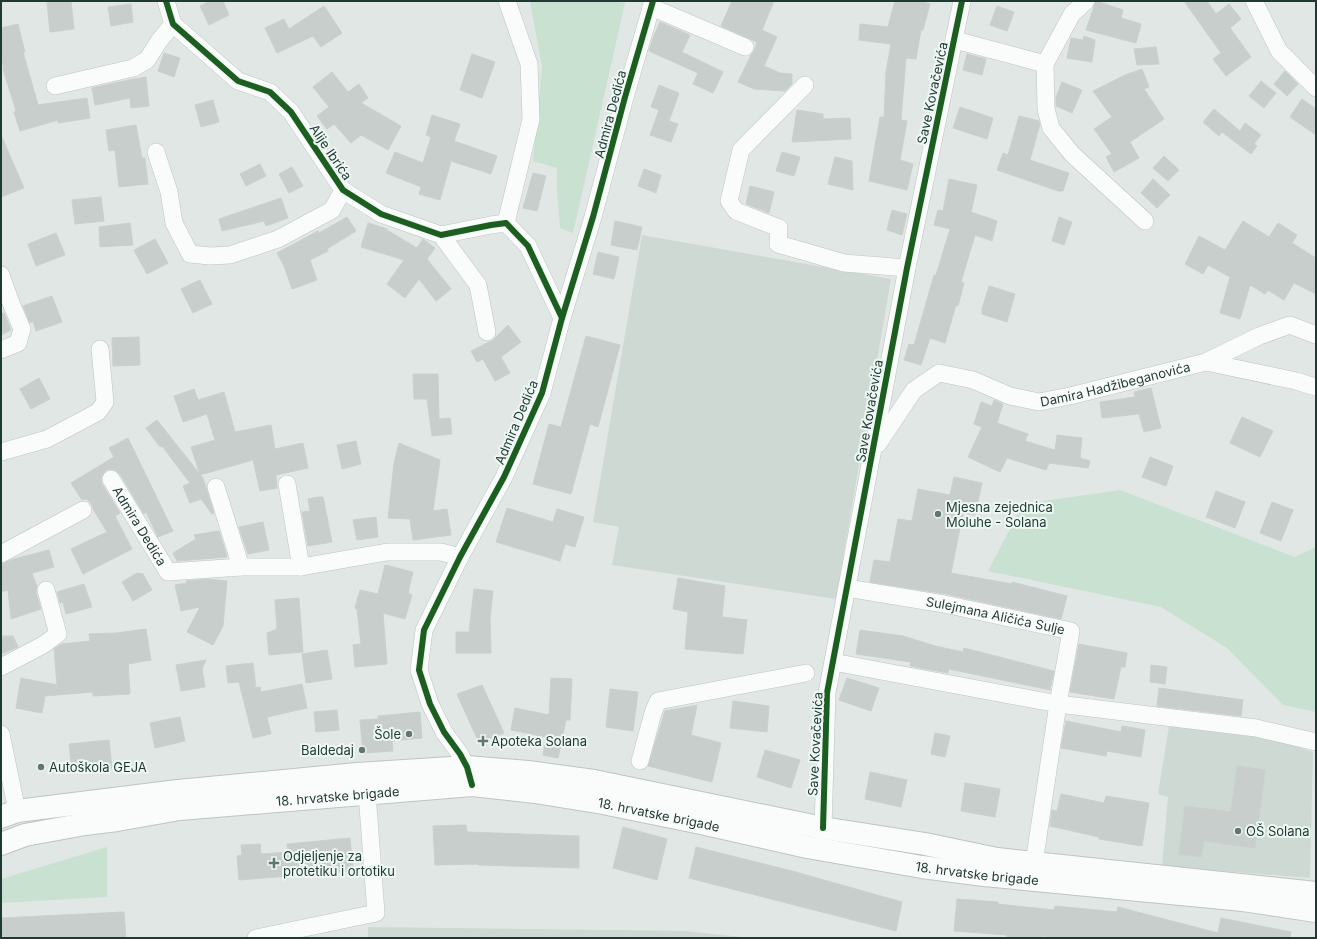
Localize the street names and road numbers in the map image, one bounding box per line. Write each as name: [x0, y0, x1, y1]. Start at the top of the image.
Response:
street label: Save Kovačevića: [913, 40, 951, 146]
street label: Admira Dedića: [591, 68, 629, 160]
street label: Alije Ibrića: [306, 121, 356, 183]
street label: Save Kovačevića: [852, 358, 886, 464]
street label: Damira Hadžibeganovića: [1039, 358, 1192, 410]
street label: Admira Dedića: [491, 377, 541, 467]
street label: Admira Dedića: [109, 483, 170, 569]
street label: Sulejmana Aličića Sulje: [925, 593, 1066, 638]
street label: Save Kovačevića: [804, 692, 826, 796]
street label: 18. hrvatske brigade: [275, 783, 400, 809]
street label: 18. hrvatske brigade: [597, 794, 721, 835]
street label: 18. hrvatske brigade: [914, 858, 1039, 888]

